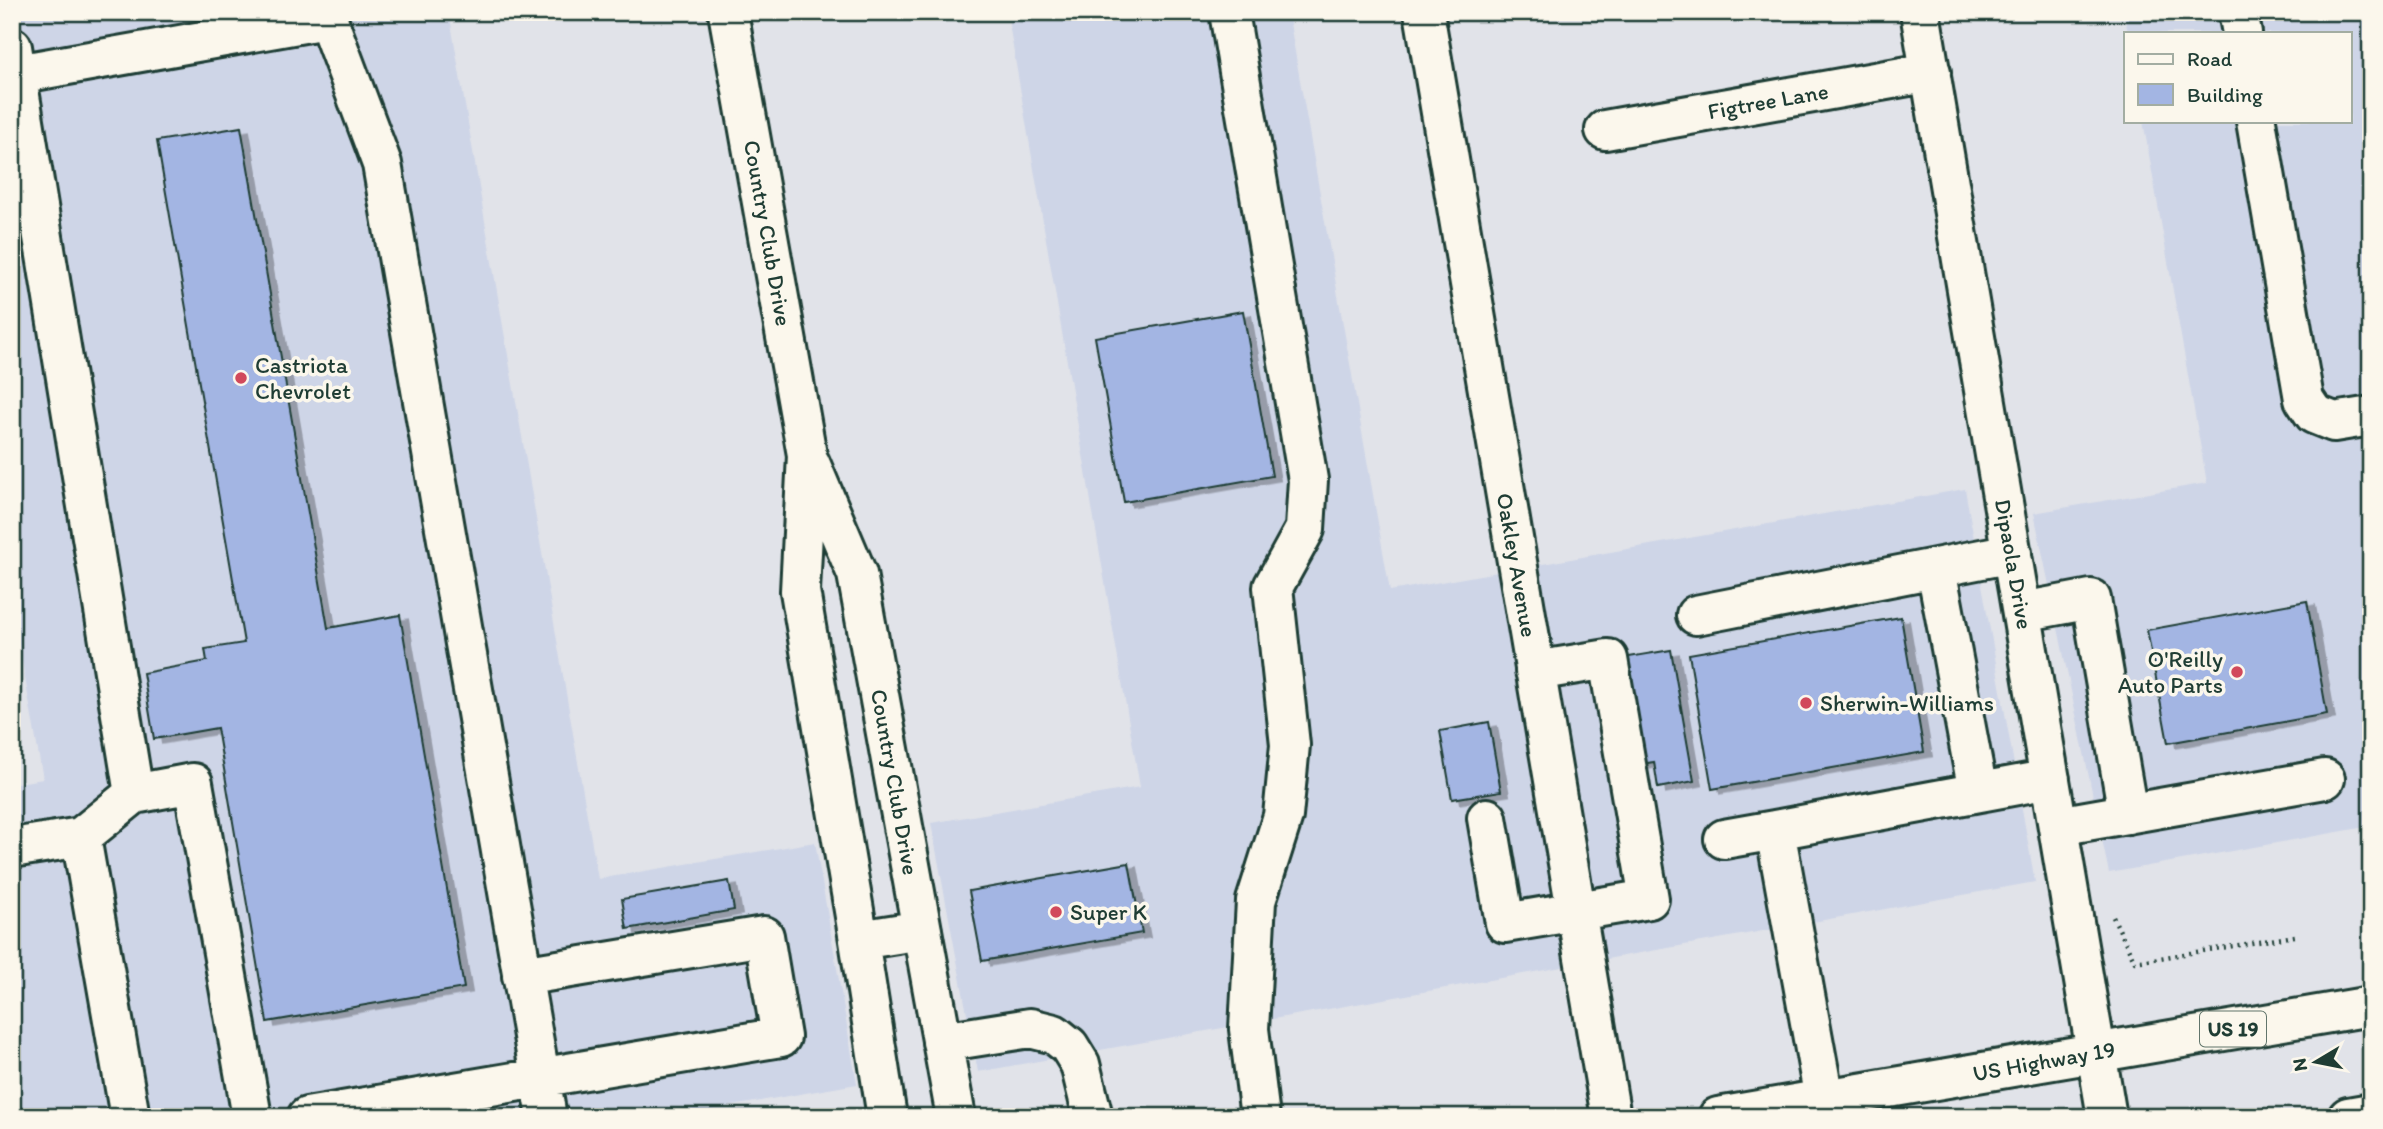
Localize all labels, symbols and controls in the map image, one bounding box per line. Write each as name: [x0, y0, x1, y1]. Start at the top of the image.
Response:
legend: [2124, 32, 2352, 122]
text: Road: [2187, 46, 2233, 71]
street label: Figtree Lane: [1706, 77, 1830, 125]
text: Building: [2187, 82, 2263, 107]
street label: Country Club Drive: [738, 138, 798, 328]
place label: Castriota Chevrolet: [255, 351, 351, 405]
marker: Castriota Chevrolet: [233, 370, 249, 386]
street label: Oakley Avenue: [1491, 491, 1543, 639]
street label: Dipaola Drive: [1989, 497, 2039, 631]
place label: O'Reilly Auto Parts: [2118, 645, 2223, 699]
marker: O'Reilly Auto Parts: [2229, 664, 2245, 680]
street label: Country Club Drive: [865, 687, 925, 877]
place label: Sherwin-Williams: [1820, 689, 1994, 717]
marker: Sherwin-Williams: [1798, 695, 1814, 711]
place label: Super K: [1070, 898, 1147, 926]
marker: Super K: [1048, 904, 1064, 920]
road number: US 19: [2200, 1012, 2266, 1046]
north arrow: [2282, 1028, 2352, 1098]
street label: US Highway 19: [1970, 1035, 2118, 1087]
text: N: [2287, 1057, 2312, 1073]

